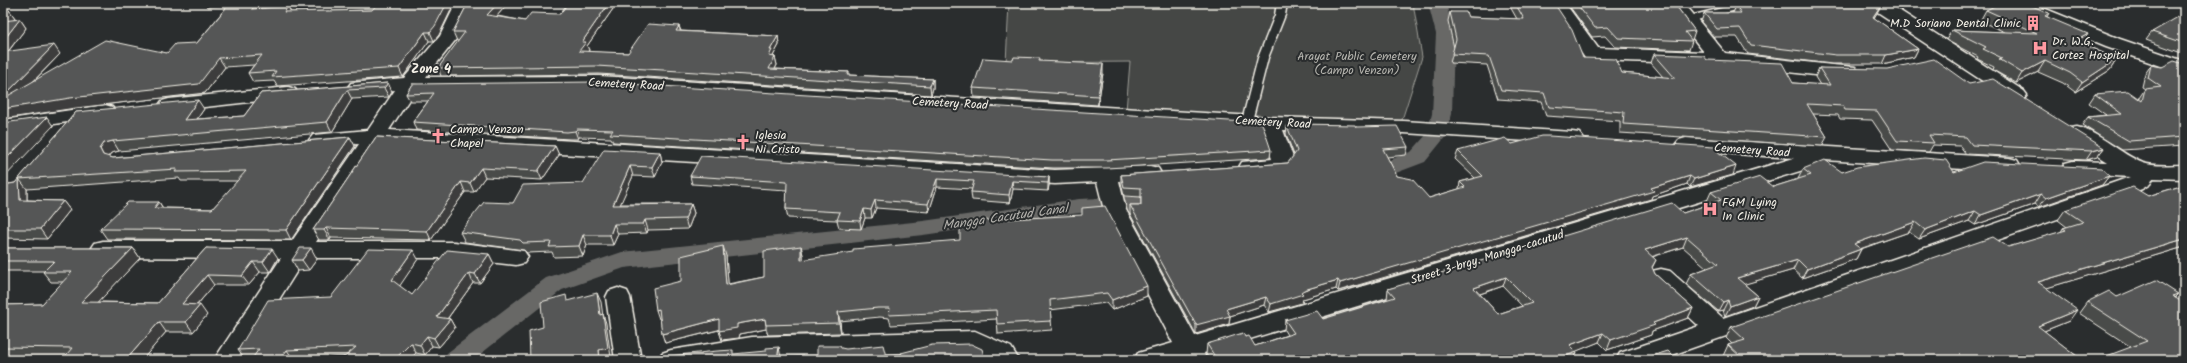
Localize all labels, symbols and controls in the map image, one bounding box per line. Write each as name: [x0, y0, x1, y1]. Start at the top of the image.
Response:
place label: M.D Soriano Dental Clinic: [1890, 14, 2021, 33]
building icon: M.D Soriano Dental Clinic: [2024, 14, 2042, 32]
place label: Dr. W.G. Cortez Hospital: [2052, 32, 2129, 65]
hospital icon: Dr. W.G. Cortez Hospital: [2031, 39, 2049, 57]
park label: Arayat Public Cemetery (Campo Venzon): [1297, 47, 1417, 80]
district label: Zone 4: [411, 59, 451, 80]
street label: Cemetery Road: [587, 73, 665, 96]
street label: Cemetery Road: [911, 92, 989, 115]
street label: Cemetery Road: [1234, 111, 1312, 134]
place label: Campo Venzon Chapel: [450, 120, 524, 153]
place label: Iglesia Ni Cristo: [755, 126, 800, 159]
church icon: Campo Venzon Chapel: [429, 127, 447, 145]
church icon: Iglesia Ni Cristo: [734, 133, 752, 151]
street label: Cemetery Road: [1713, 138, 1792, 163]
place label: FGM Lying In Clinic: [1722, 193, 1777, 226]
water label: Mangga Cacutud Canal: [941, 198, 1072, 237]
hospital icon: FGM Lying In Clinic: [1701, 200, 1719, 218]
street label: Street 3-brgy. Mangga-cacutud: [1408, 225, 1567, 290]

